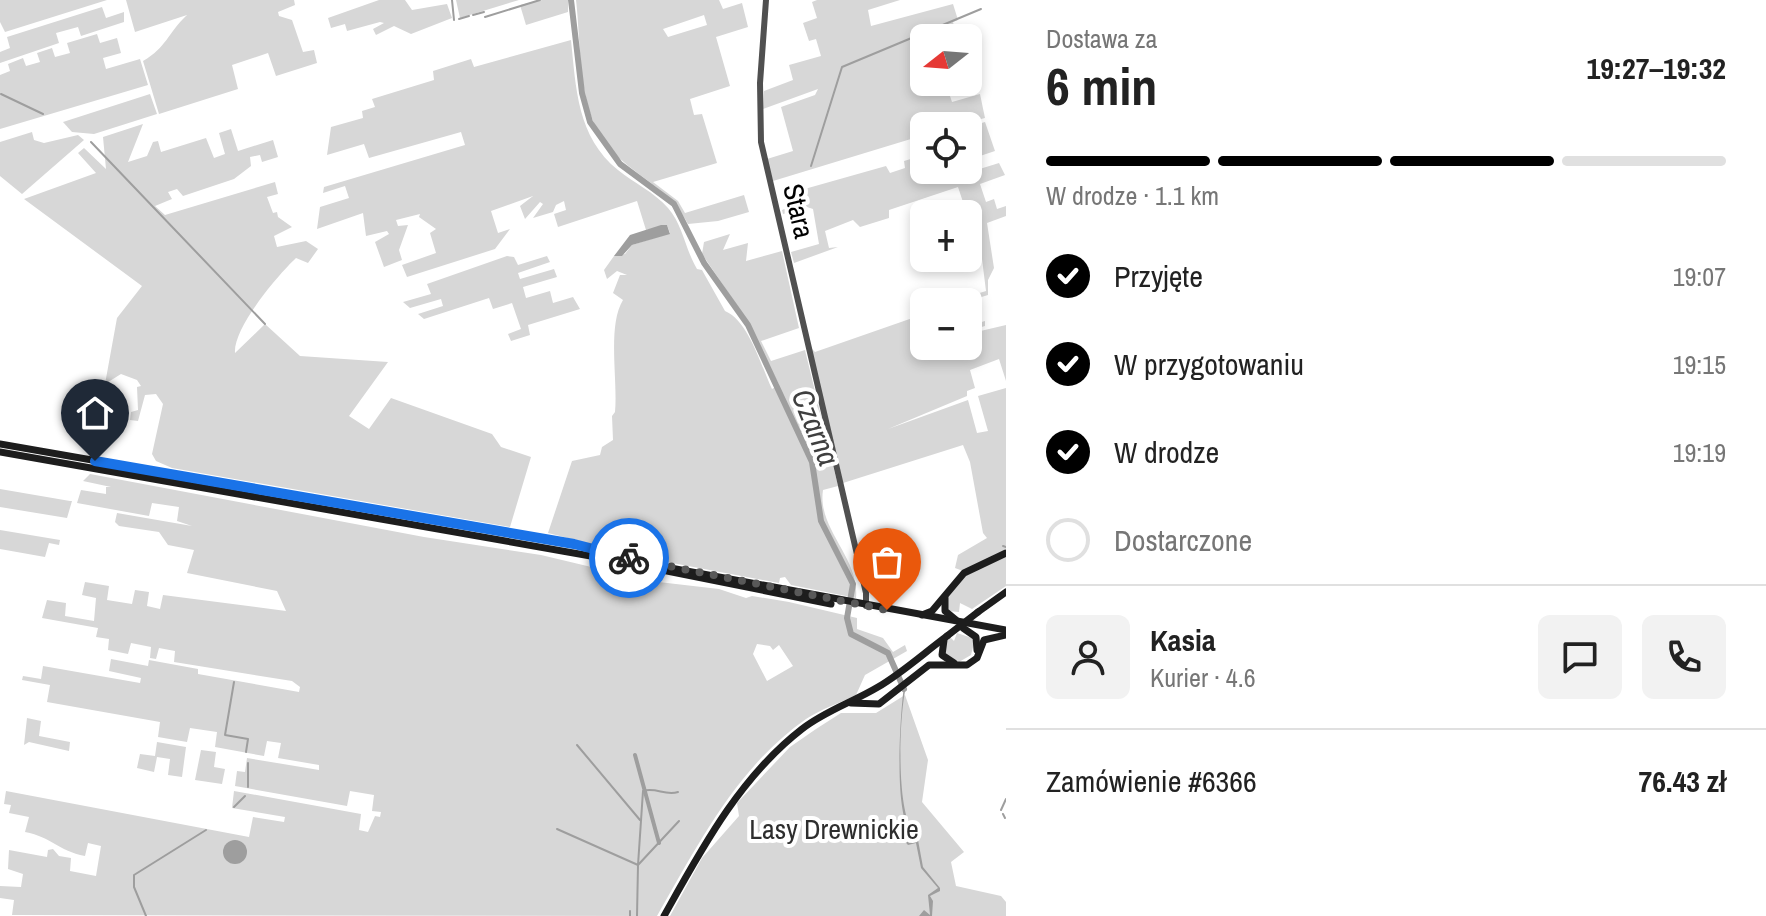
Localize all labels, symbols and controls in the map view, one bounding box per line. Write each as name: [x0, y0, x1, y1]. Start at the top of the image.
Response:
text: Dostawa za: [1046, 21, 1157, 56]
north arrow: [910, 24, 982, 96]
map controls: [910, 24, 982, 360]
text: 19:27–19:32: [1587, 48, 1726, 88]
text: 6 min: [1046, 51, 1157, 121]
button: locate: [910, 112, 982, 184]
text: W drodze · 1.1 km: [1046, 178, 1219, 213]
street label: Stara: [774, 180, 824, 242]
button: +: [910, 200, 982, 272]
icon: check: [1046, 254, 1090, 298]
text: Przyjęte: [1114, 256, 1203, 296]
text: 19:07: [1673, 259, 1726, 294]
button: −: [910, 288, 982, 360]
icon: check: [1046, 342, 1090, 386]
text: W przygotowaniu: [1114, 344, 1304, 384]
text: 19:15: [1673, 347, 1726, 382]
pin: [61, 379, 129, 461]
water label: Czarna: [783, 383, 849, 471]
icon: home: [73, 391, 117, 435]
icon: check: [1046, 430, 1090, 474]
text: W drodze: [1114, 432, 1219, 472]
text: 19:19: [1673, 435, 1726, 470]
courier: [589, 518, 669, 598]
text: Dostarczone: [1114, 520, 1252, 560]
pin: [853, 528, 921, 610]
icon: bike: [607, 536, 651, 580]
icon: bag: [865, 540, 909, 584]
button: person: [1046, 615, 1130, 699]
button: chat: [1538, 615, 1622, 699]
button: phone: [1642, 615, 1726, 699]
text: Kasia: [1150, 620, 1216, 660]
text: Kurier · 4.6: [1150, 660, 1255, 695]
text: Zamówienie #6366: [1046, 761, 1257, 801]
text: 76.43 zł: [1638, 761, 1726, 801]
park label: Lasy Drewnickie: [749, 810, 919, 848]

